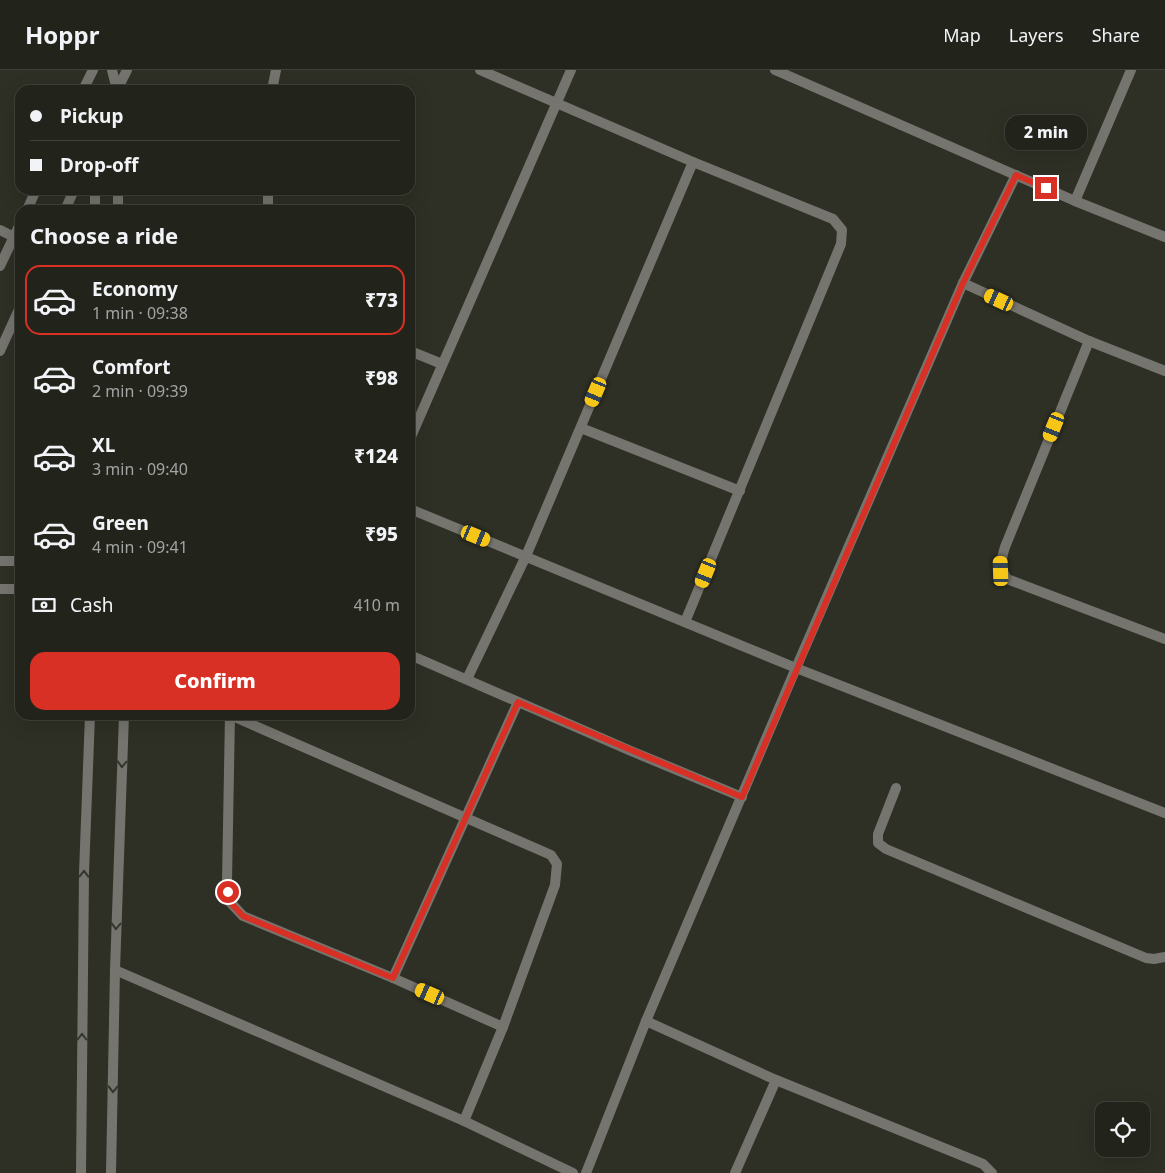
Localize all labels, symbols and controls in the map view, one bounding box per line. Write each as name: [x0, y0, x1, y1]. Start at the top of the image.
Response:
text: Hoppr: [25, 18, 99, 51]
text: Map: [943, 23, 981, 47]
text: Layers: [1009, 23, 1064, 47]
text: Share: [1092, 23, 1140, 47]
text: Pickup: [60, 103, 123, 129]
callout: 2 min: [1005, 116, 1087, 150]
text: 2 min: [1024, 121, 1068, 143]
text: Drop-off: [60, 152, 139, 178]
route end: [1035, 177, 1057, 199]
text: Choose a ride: [30, 220, 178, 250]
text: Economy: [92, 276, 178, 302]
icon: car: [32, 278, 77, 323]
text: ₹73: [365, 287, 398, 313]
car: [982, 287, 1015, 313]
text: 1 min · 09:38: [92, 302, 188, 324]
text: Comfort: [92, 354, 171, 380]
icon: car: [32, 356, 77, 401]
text: ₹98: [365, 365, 398, 391]
car: [583, 375, 608, 409]
text: 2 min · 09:39: [92, 380, 188, 402]
car: [1041, 410, 1066, 444]
text: XL: [92, 432, 115, 458]
icon: car: [32, 434, 77, 479]
text: ₹124: [354, 443, 398, 469]
text: 3 min · 09:40: [92, 458, 188, 480]
text: Green: [92, 510, 149, 536]
icon: car: [32, 512, 77, 557]
text: ₹95: [365, 521, 398, 547]
car: [459, 523, 492, 549]
text: 4 min · 09:41: [92, 536, 188, 558]
car: [693, 556, 718, 590]
car: [992, 556, 1009, 586]
icon: cash: [30, 591, 58, 619]
text: Cash: [70, 592, 114, 618]
text: 410 m: [353, 594, 400, 616]
button: Confirm: [30, 652, 400, 710]
one-way arrow: [117, 760, 127, 768]
one-way arrow: [79, 870, 89, 878]
route start: [217, 881, 239, 903]
one-way arrow: [111, 922, 122, 930]
car: [413, 981, 446, 1007]
one-way arrow: [77, 1033, 87, 1040]
one-way arrow: [107, 1085, 118, 1093]
map controls: [1095, 1102, 1150, 1157]
button: locate: [1095, 1102, 1150, 1157]

